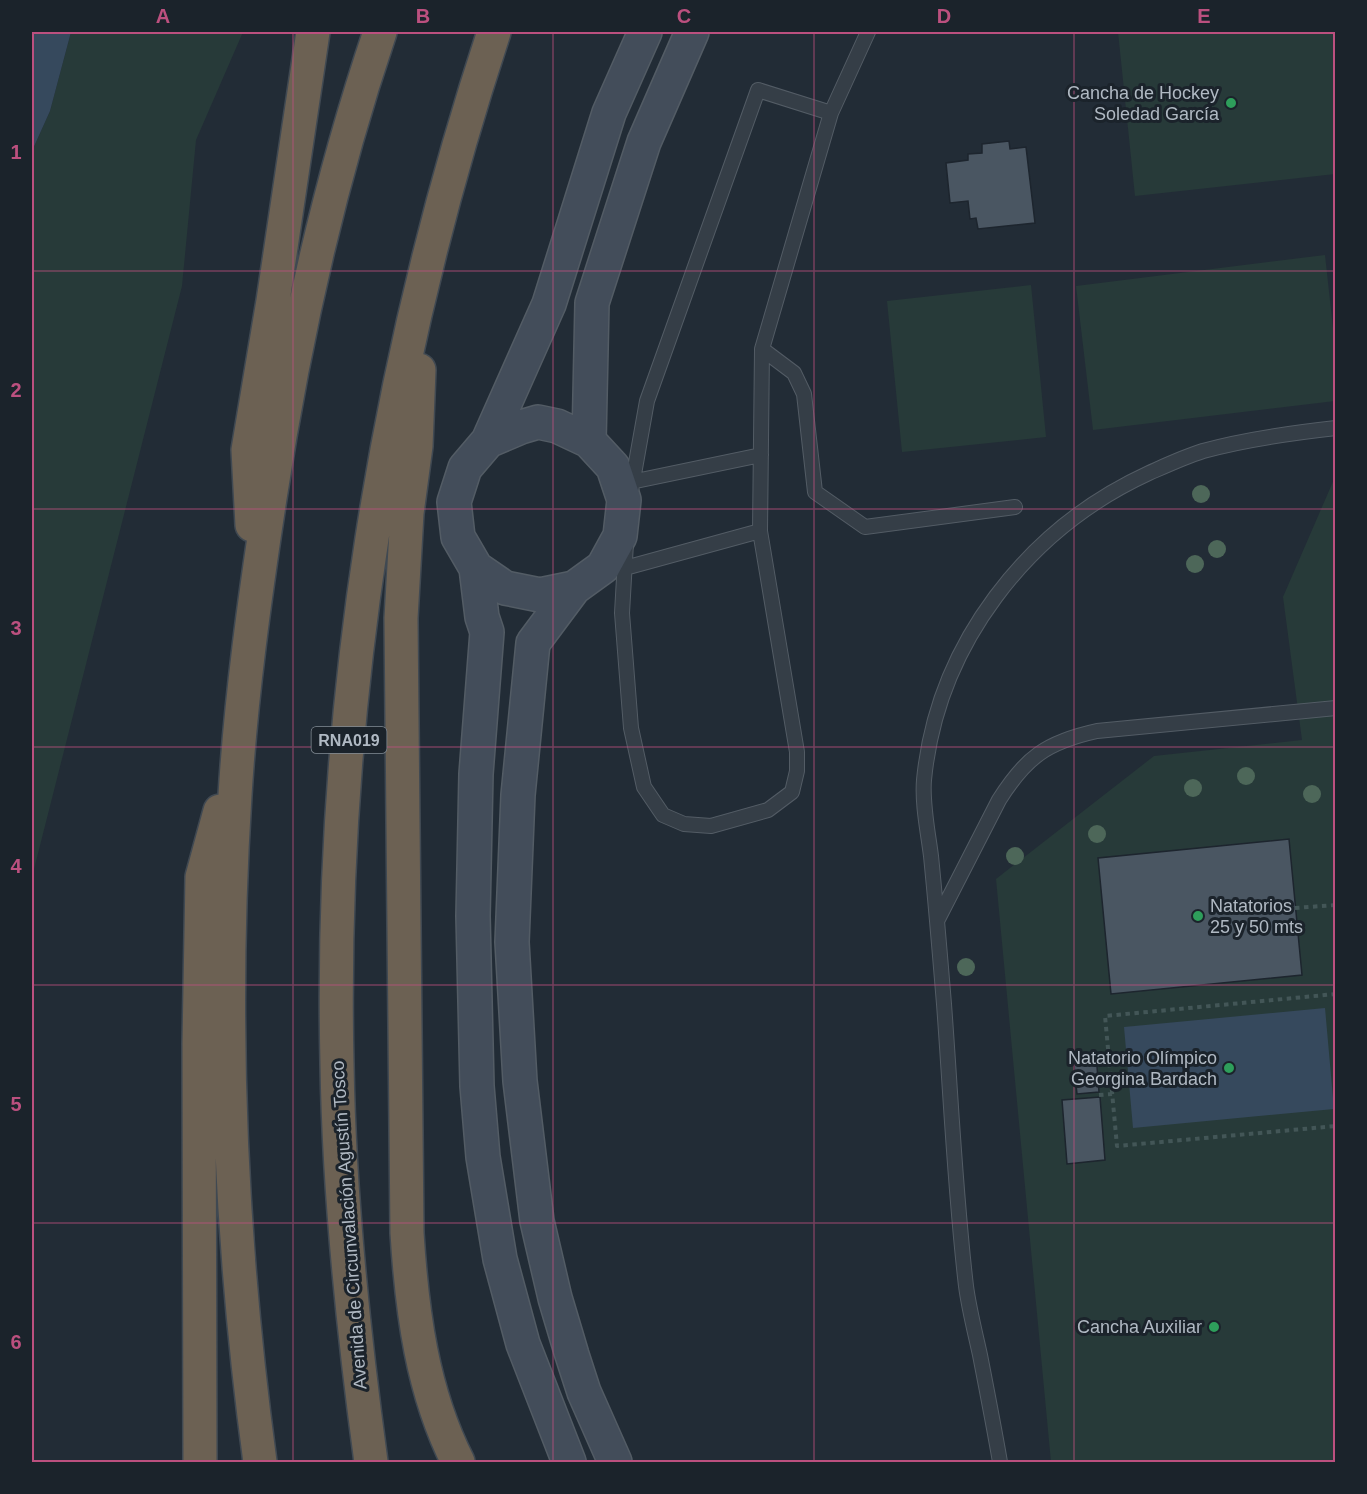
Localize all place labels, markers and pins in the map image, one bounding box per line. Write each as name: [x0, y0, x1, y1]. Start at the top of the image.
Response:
place label: Cancha de Hockey Soledad García: [1067, 83, 1220, 124]
marker: Cancha de Hockey Soledad García: [1224, 96, 1238, 110]
place label: Natatorios 25 y 50 mts: [1210, 896, 1303, 937]
marker: Natatorios 25 y 50 mts: [1191, 909, 1205, 923]
place label: Natatorio Olímpico Georgina Bardach: [1068, 1048, 1217, 1089]
marker: Natatorio Olímpico Georgina Bardach: [1222, 1061, 1236, 1075]
place label: Cancha Auxiliar: [1077, 1317, 1202, 1337]
marker: Cancha Auxiliar: [1207, 1320, 1221, 1334]

